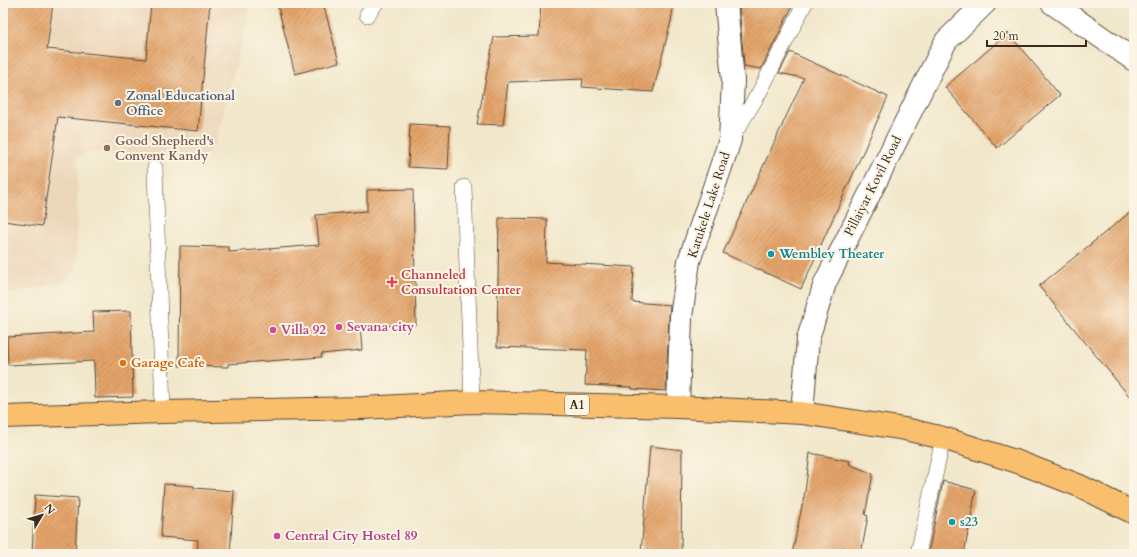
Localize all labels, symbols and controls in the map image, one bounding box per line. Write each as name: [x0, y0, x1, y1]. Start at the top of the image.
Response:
scale bar: [987, 22, 1086, 48]
text: 20 m: [993, 28, 1020, 44]
place label: Zonal Educational Office: [126, 87, 235, 120]
marker: Zonal Educational Office: [113, 98, 123, 108]
place label: Good Shepherd's Convent Kandy: [115, 132, 214, 165]
street label: Pillaiyar Kovil Road: [840, 133, 906, 239]
marker: Good Shepherd's Convent Kandy: [102, 143, 112, 153]
street label: Katukele Lake Road: [683, 150, 735, 260]
place label: Wembley Theater: [778, 245, 885, 263]
marker: Wembley Theater: [766, 249, 776, 259]
place label: Channeled Consultation Center: [401, 266, 521, 299]
marker: Channeled Consultation Center: [386, 276, 398, 288]
place label: Sevana city: [347, 318, 415, 336]
place label: Villa 92: [281, 321, 326, 339]
marker: Sevana city: [334, 322, 344, 332]
marker: Villa 92: [268, 325, 278, 335]
place label: Garage Cafe: [131, 354, 205, 372]
marker: Garage Cafe: [118, 358, 128, 368]
road number: A1: [565, 395, 589, 415]
north arrow: [22, 495, 62, 535]
text: N: [41, 501, 59, 518]
place label: s23: [960, 513, 978, 531]
marker: s23: [947, 517, 957, 527]
place label: Central City Hostel 89: [285, 527, 418, 545]
marker: Central City Hostel 89: [272, 531, 282, 541]

